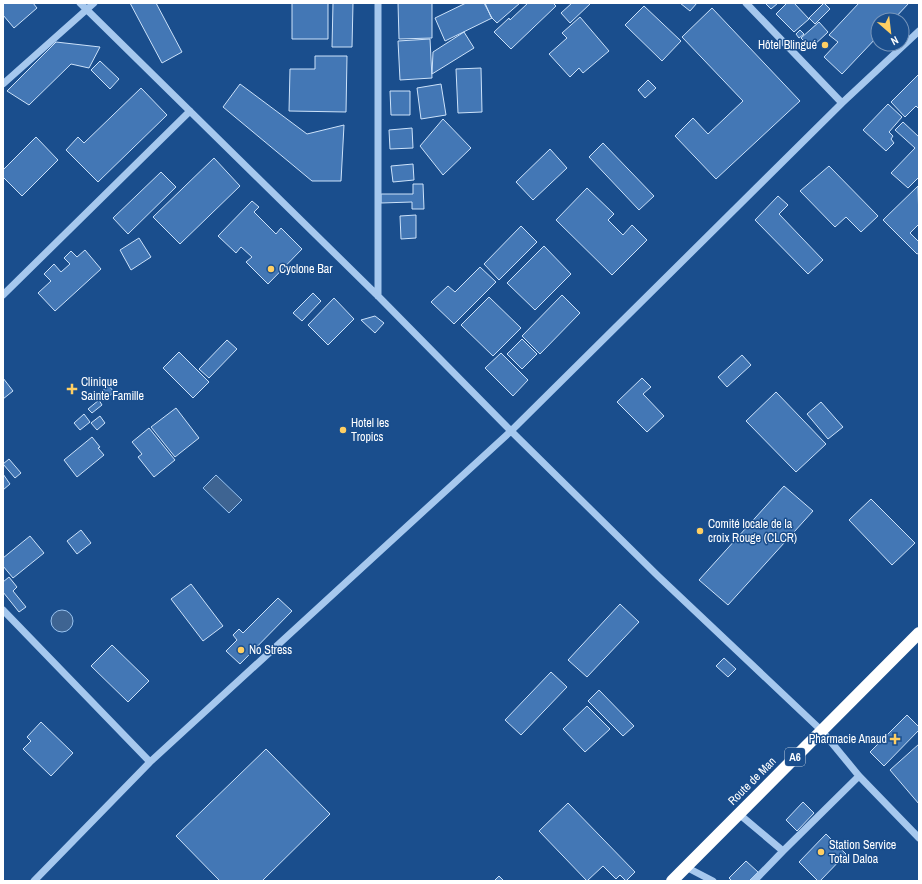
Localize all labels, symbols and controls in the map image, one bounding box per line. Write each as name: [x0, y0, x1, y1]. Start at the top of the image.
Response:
north arrow: [870, 12, 910, 52]
text: N: [889, 33, 901, 49]
place label: Hôtel Blingué: [758, 37, 817, 53]
marker: Hôtel Blingué: [820, 40, 830, 50]
place label: Cyclone Bar: [279, 261, 333, 277]
marker: Cyclone Bar: [266, 264, 276, 274]
place label: Clinique Sainte Famille: [81, 374, 144, 404]
marker: Clinique Sainte Famille: [66, 383, 78, 395]
place label: Hotel les Tropics: [351, 415, 389, 445]
marker: Hotel les Tropics: [338, 425, 348, 435]
place label: Comité locale de la croix Rouge (CLCR): [708, 516, 797, 546]
marker: Comité locale de la croix Rouge (CLCR): [695, 526, 705, 536]
place label: No Stress: [249, 642, 292, 658]
marker: No Stress: [236, 645, 246, 655]
place label: Pharmacie Anaud: [809, 731, 887, 747]
marker: Pharmacie Anaud: [890, 734, 900, 744]
road number: A6: [785, 748, 805, 766]
street label: Route de Man: [724, 753, 780, 809]
place label: Station Service Total Daloa: [829, 837, 896, 867]
marker: Station Service Total Daloa: [816, 847, 826, 857]

